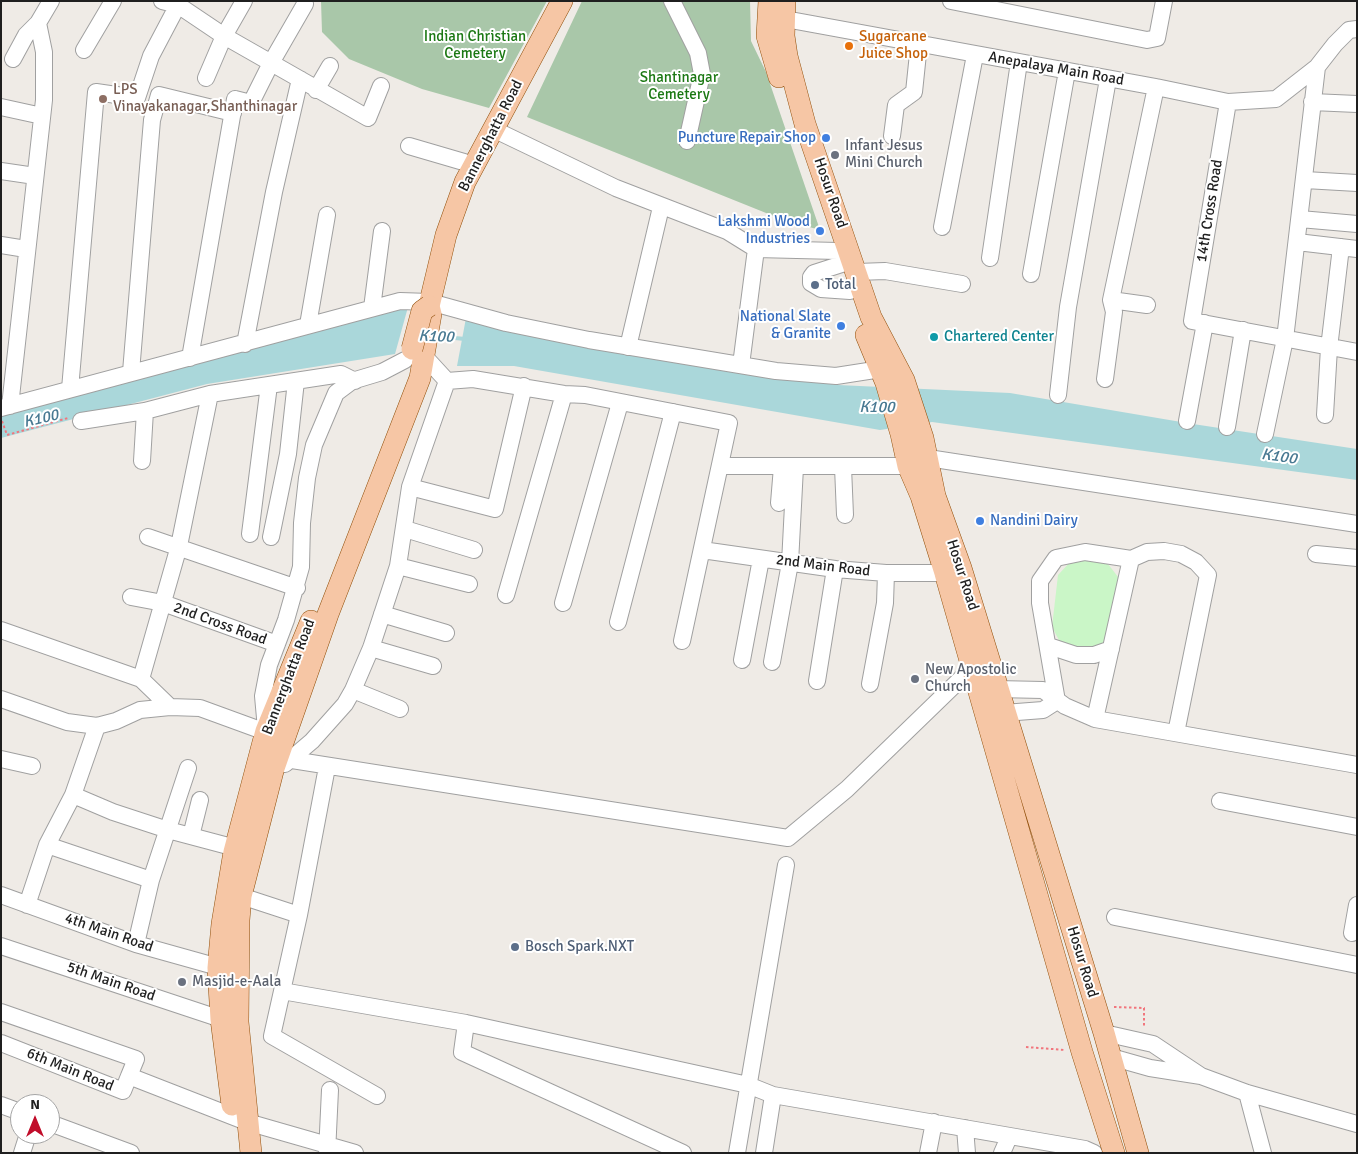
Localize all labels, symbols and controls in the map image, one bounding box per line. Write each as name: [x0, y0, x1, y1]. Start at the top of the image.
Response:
park label: Indian Christian Cemetery: [424, 28, 526, 63]
place label: Sugarcane Juice Shop: [859, 28, 928, 63]
marker: Sugarcane Juice Shop: [843, 40, 855, 52]
street label: Anepalaya Main Road: [987, 48, 1125, 90]
park label: Shantinagar Cemetery: [640, 69, 718, 104]
street label: Bannerghatta Road: [455, 77, 527, 195]
place label: LPS Vinayakanagar,Shanthinagar: [113, 81, 297, 116]
marker: LPS Vinayakanagar,Shanthinagar: [97, 93, 109, 105]
place label: Puncture Repair Shop: [678, 129, 816, 147]
marker: Puncture Repair Shop: [820, 132, 832, 144]
place label: Infant Jesus Mini Church: [845, 137, 923, 172]
marker: Infant Jesus Mini Church: [829, 149, 841, 161]
street label: Hosur Road: [810, 155, 850, 231]
street label: 14th Cross Road: [1193, 158, 1227, 264]
place label: Lakshmi Wood Industries: [717, 213, 810, 248]
marker: Lakshmi Wood Industries: [814, 225, 826, 237]
place label: Total: [825, 276, 856, 294]
marker: Total: [809, 279, 821, 291]
place label: National Slate & Granite: [740, 308, 831, 343]
marker: National Slate & Granite: [835, 320, 847, 332]
water label: K100: [418, 327, 454, 347]
place label: Chartered Center: [944, 328, 1054, 346]
marker: Chartered Center: [928, 331, 940, 343]
water label: K100: [859, 398, 895, 418]
water label: K100: [22, 406, 60, 432]
water label: K100: [1260, 445, 1298, 469]
place label: Nandini Dairy: [990, 512, 1078, 530]
marker: Nandini Dairy: [974, 515, 986, 527]
street label: Hosur Road: [942, 537, 982, 613]
street label: 2nd Main Road: [775, 551, 871, 581]
street label: 2nd Cross Road: [171, 599, 269, 649]
street label: Bannerghatta Road: [259, 616, 319, 738]
place label: New Apostolic Church: [925, 661, 1017, 696]
marker: New Apostolic Church: [909, 673, 921, 685]
street label: 4th Main Road: [62, 909, 156, 957]
street label: Hosur Road: [1063, 924, 1101, 1000]
place label: Bosch Spark.NXT: [525, 938, 634, 956]
marker: Bosch Spark.NXT: [509, 941, 521, 953]
street label: 5th Main Road: [64, 958, 158, 1006]
place label: Masjid-e-Aala: [192, 973, 281, 991]
marker: Masjid-e-Aala: [176, 976, 188, 988]
street label: 6th Main Road: [24, 1044, 116, 1096]
north arrow: [10, 1094, 60, 1144]
text: N: [30, 1096, 40, 1113]

